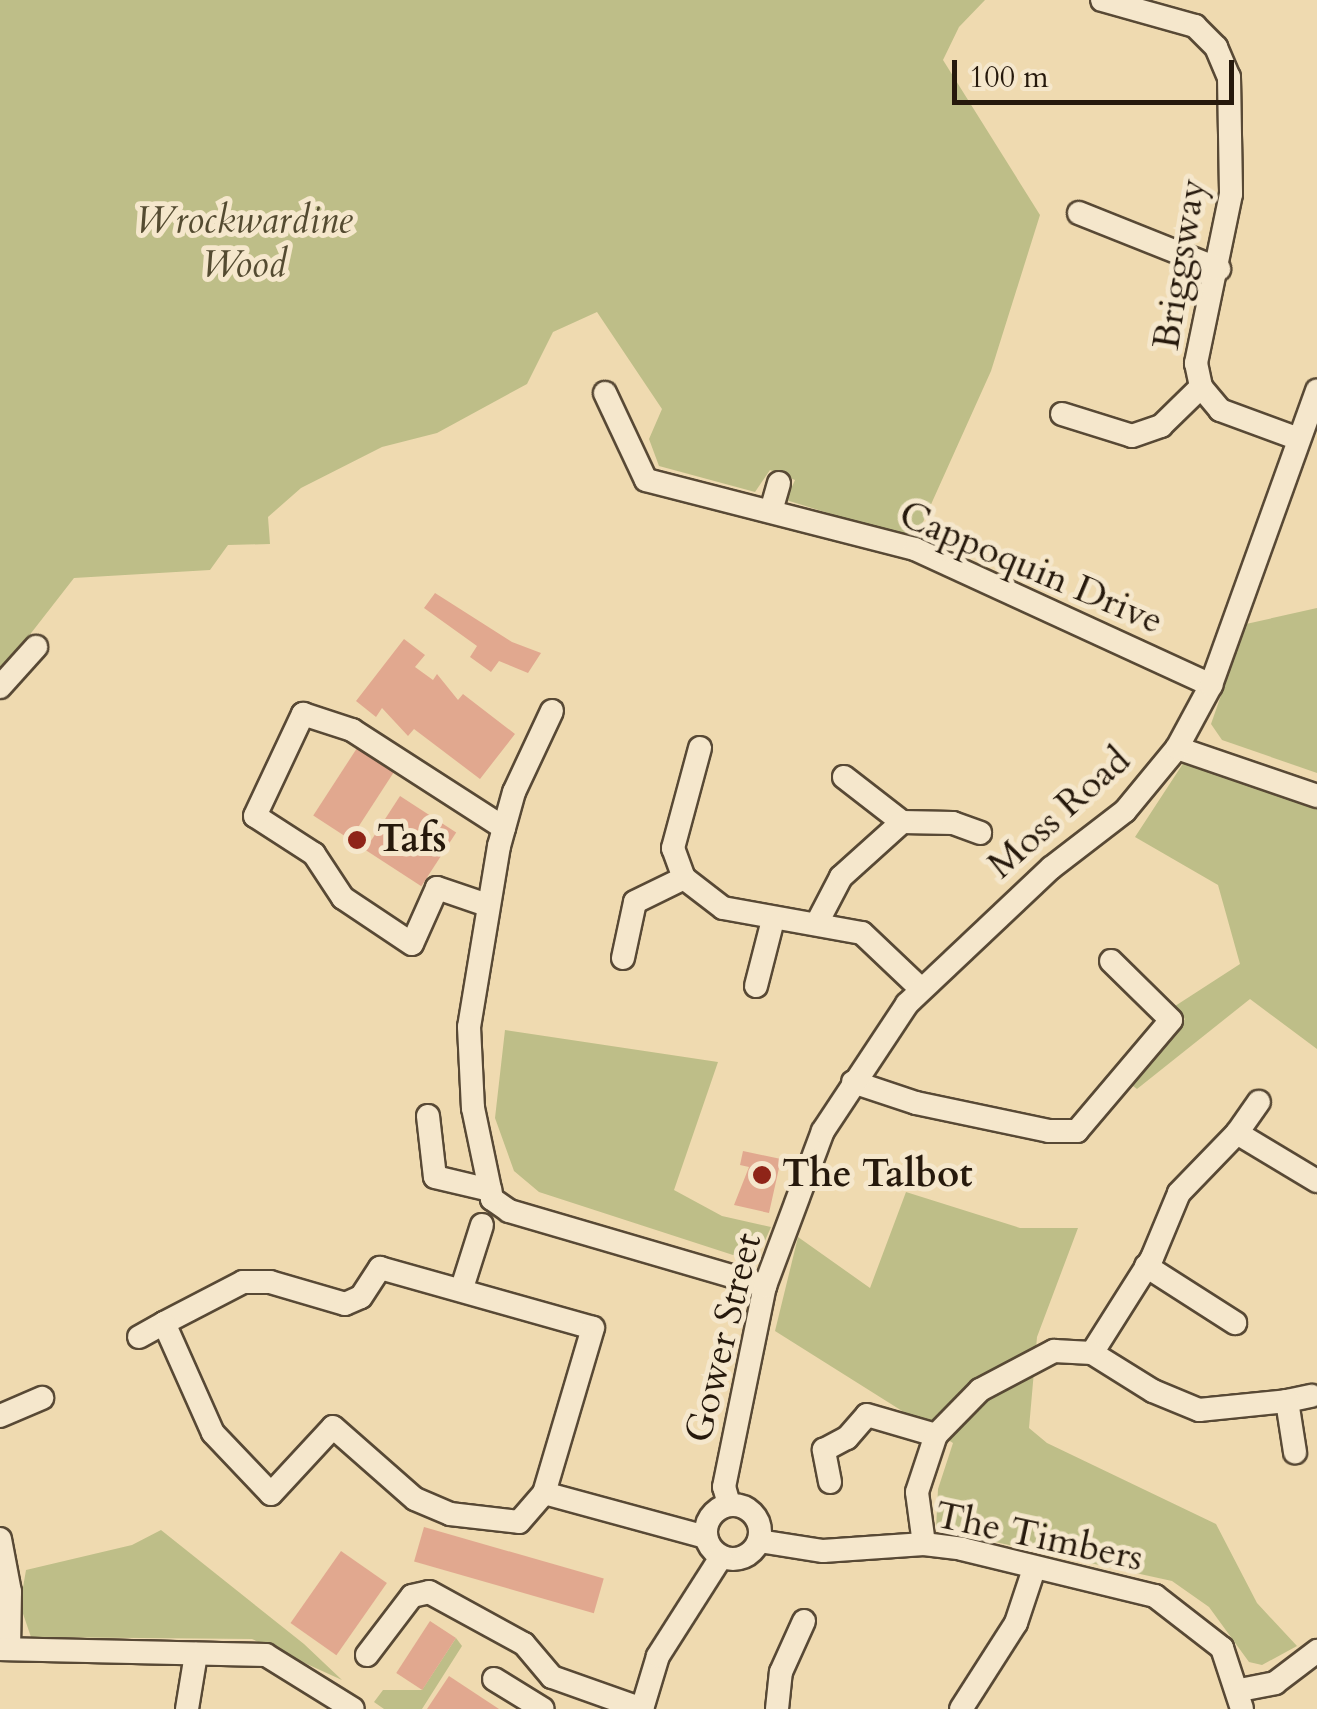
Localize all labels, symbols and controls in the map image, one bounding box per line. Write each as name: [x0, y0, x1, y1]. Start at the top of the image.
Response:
scale bar: [957, 40, 1240, 102]
text: 100 m: [969, 57, 1049, 98]
street label: Briggsway: [1144, 175, 1216, 353]
park label: Wrockwardine Wood: [135, 198, 353, 288]
street label: Cappoquin Drive: [892, 492, 1170, 644]
street label: Moss Road: [979, 737, 1139, 889]
place label: Tafs: [377, 817, 447, 863]
marker: Tafs: [346, 829, 368, 851]
place label: The Talbot: [782, 1152, 973, 1198]
marker: The Talbot: [751, 1164, 773, 1186]
street label: Gower Street: [676, 1229, 772, 1447]
street label: The Timbers: [931, 1493, 1147, 1581]

